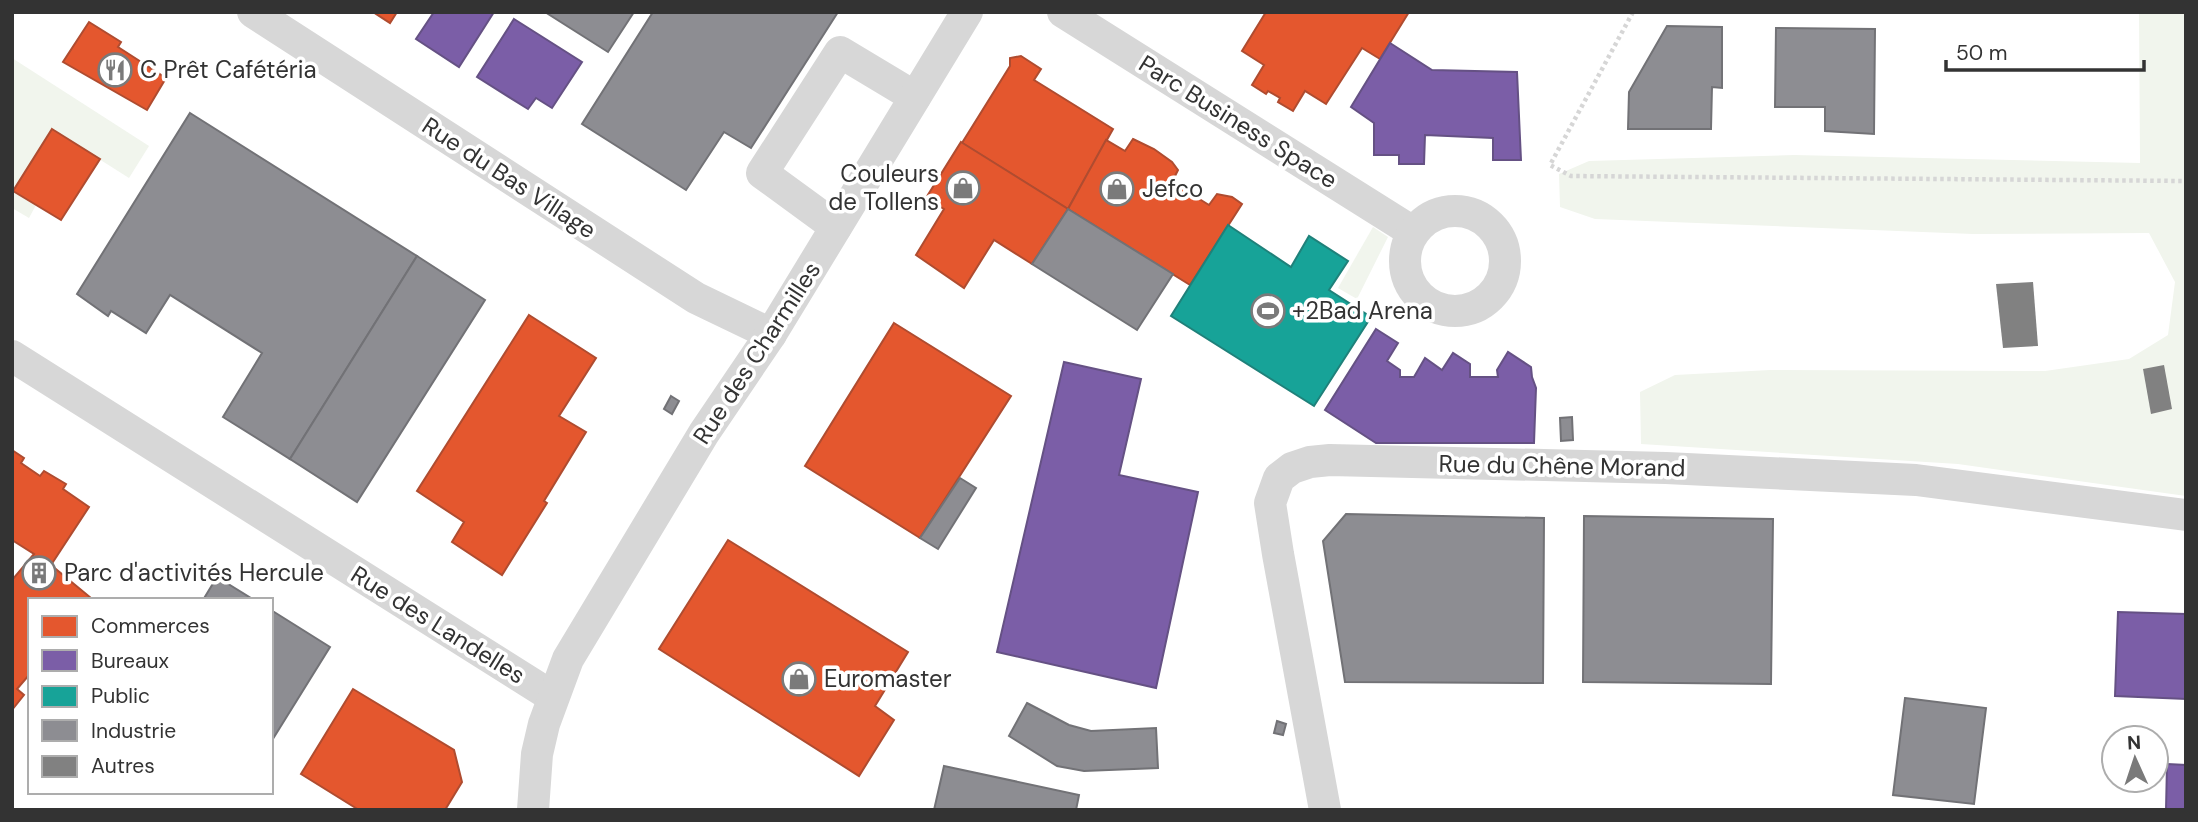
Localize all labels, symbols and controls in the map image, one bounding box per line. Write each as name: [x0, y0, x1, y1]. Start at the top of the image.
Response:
scale bar: [1946, 28, 2144, 72]
text: 50 m: [1956, 39, 2007, 67]
street label: Parc Business Space: [1133, 48, 1343, 195]
restaurant icon: C Prêt Cafétéria: [96, 51, 134, 89]
place label: C Prêt Cafétéria: [140, 54, 317, 85]
street label: Rue du Bas Village: [416, 110, 602, 245]
place label: Couleurs de Tollens: [828, 158, 939, 217]
shop icon: Couleurs de Tollens: [944, 169, 982, 207]
shop icon: Jefco: [1098, 170, 1136, 208]
place label: Jefco: [1142, 173, 1203, 204]
street label: Rue des Charmilles: [686, 256, 827, 450]
sports icon: +2Bad Arena: [1249, 292, 1287, 330]
place label: +2Bad Arena: [1292, 295, 1433, 326]
street label: Rue du Chêne Morand: [1438, 448, 1686, 483]
building icon: Parc d'activités Hercule: [20, 554, 58, 592]
place label: Parc d'activités Hercule: [64, 557, 324, 588]
street label: Rue des Landelles: [345, 559, 531, 691]
legend: [28, 598, 273, 794]
text: Commerces: [91, 612, 210, 640]
text: Bureaux: [91, 647, 169, 675]
shop icon: Euromaster: [780, 660, 818, 698]
place label: Euromaster: [824, 663, 952, 694]
text: Public: [91, 682, 150, 710]
text: Industrie: [91, 717, 176, 745]
north arrow: [2100, 724, 2170, 794]
text: N: [2127, 730, 2142, 755]
text: Autres: [91, 752, 155, 780]

